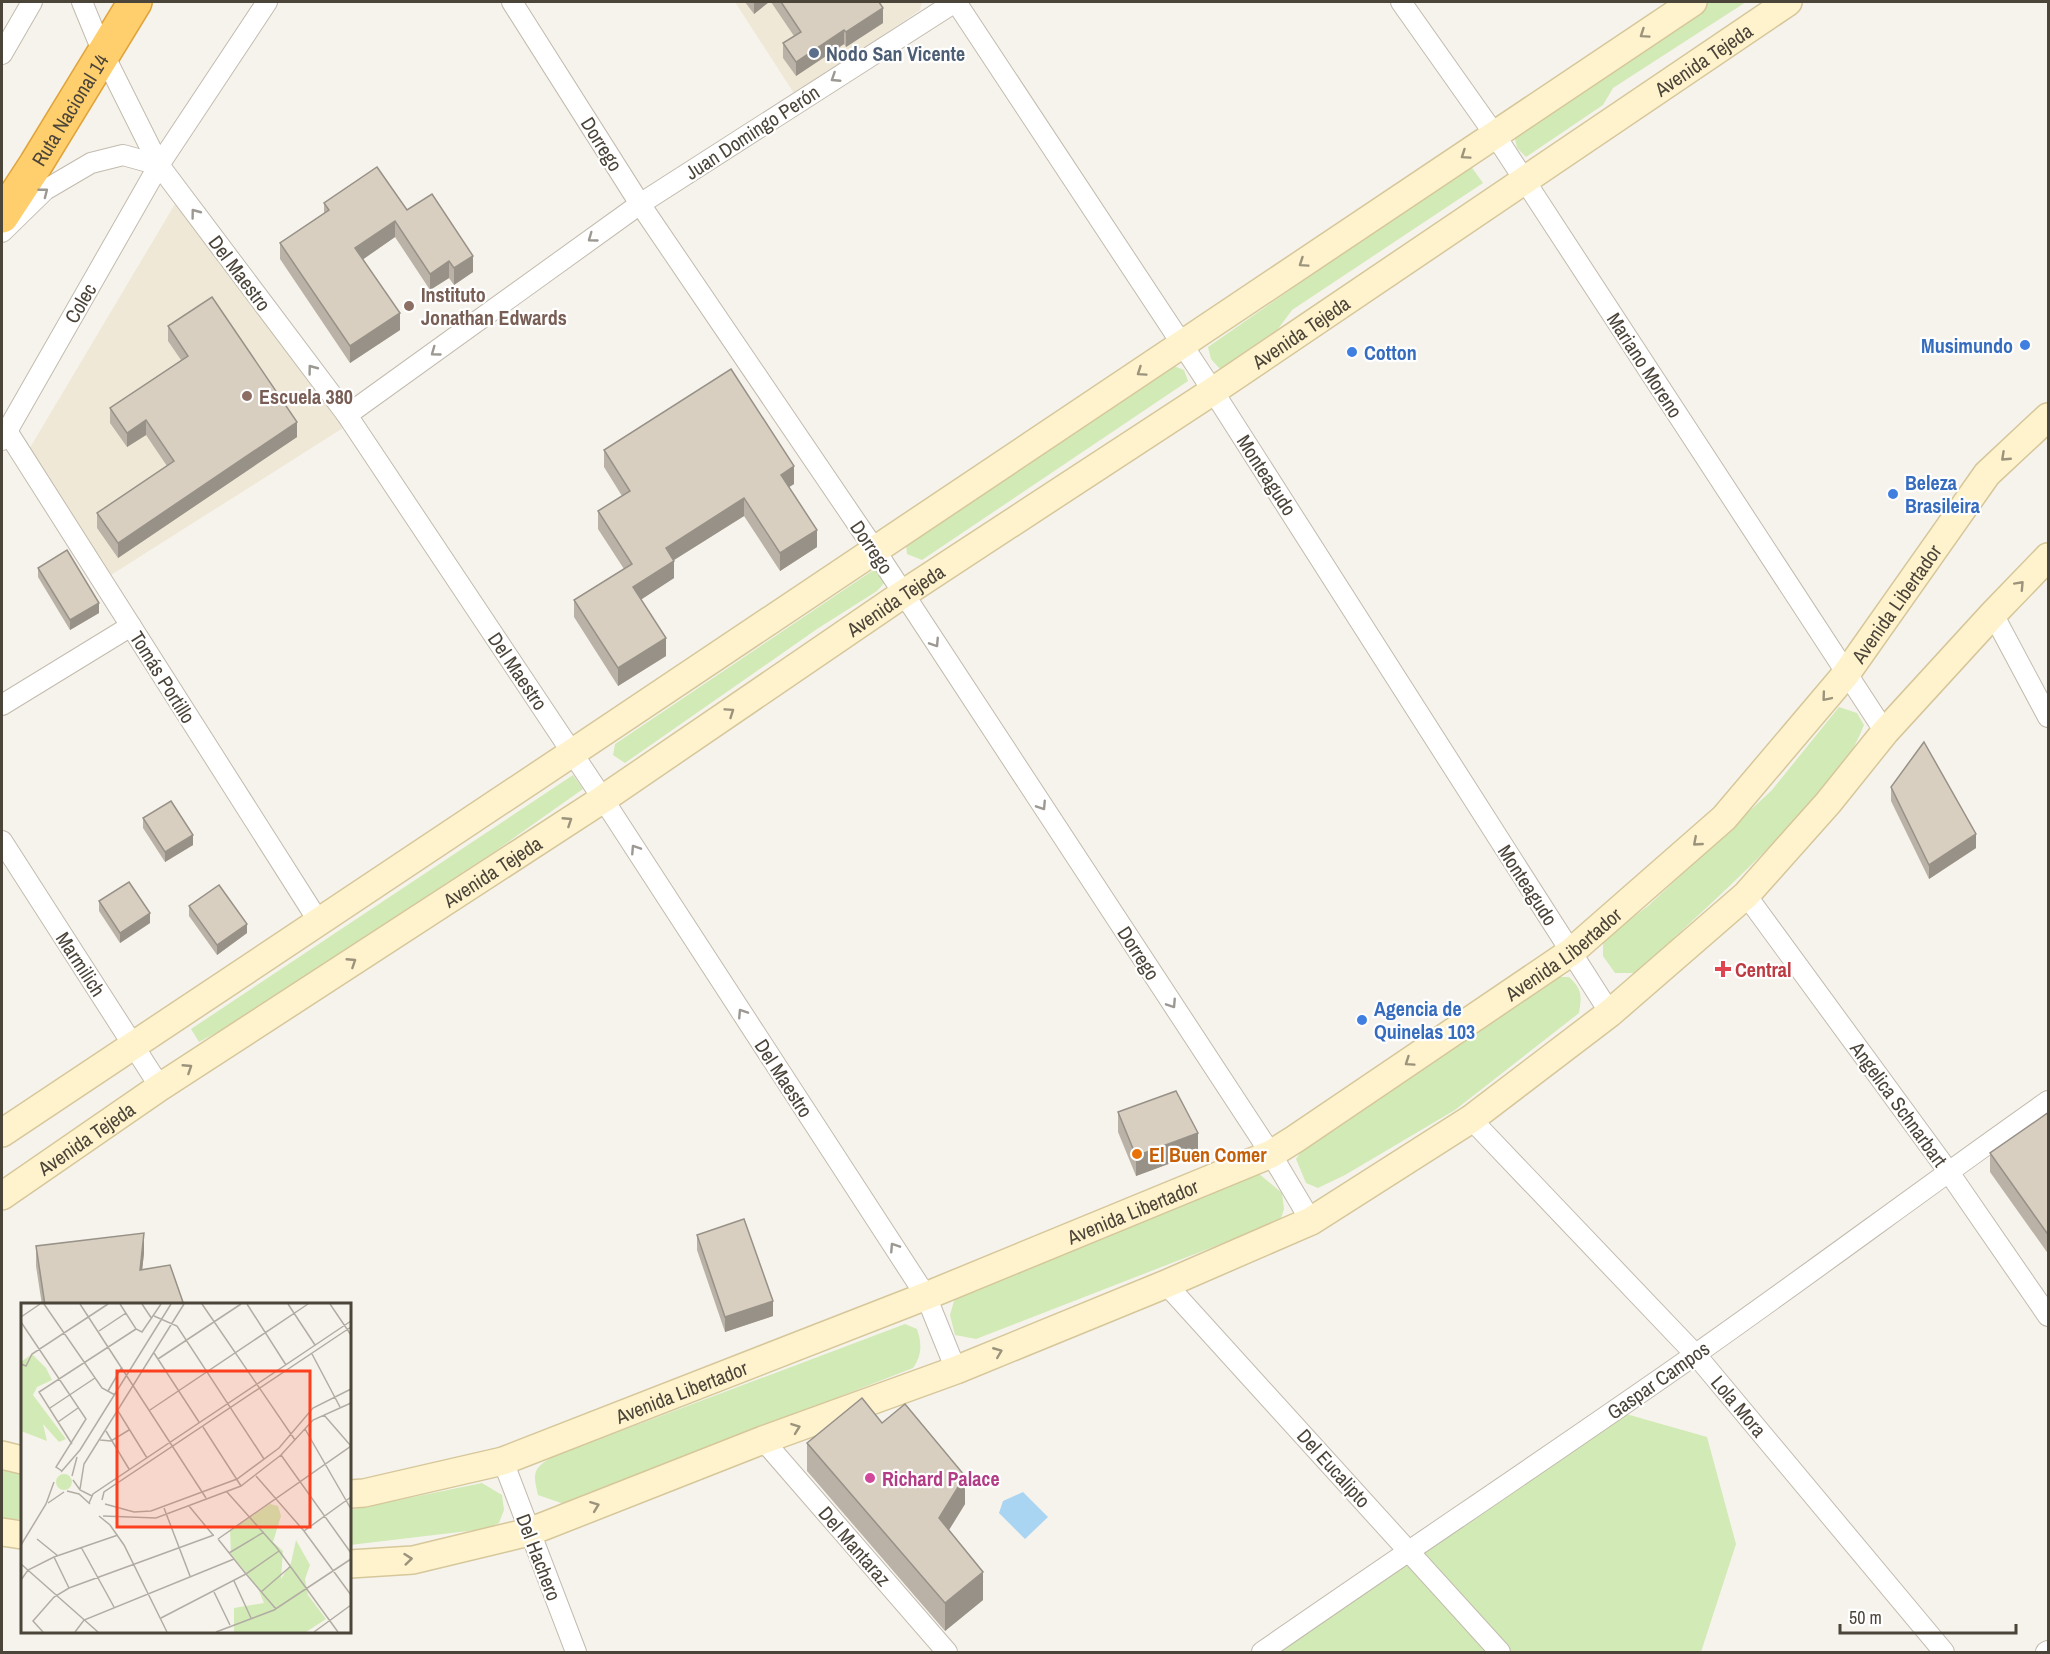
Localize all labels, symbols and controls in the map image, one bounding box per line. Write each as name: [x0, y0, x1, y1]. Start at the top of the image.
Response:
street label: Avenida Tejeda: [1648, 17, 1757, 103]
one-way arrow: [1640, 27, 1651, 38]
place label: Nodo San Vicente: [826, 40, 965, 67]
marker: Nodo San Vicente: [807, 46, 821, 60]
street label: Ruta Nacional 14: [25, 48, 114, 171]
one-way arrow: [831, 71, 841, 83]
street label: Juan Domingo Perón: [680, 78, 824, 186]
street label: Dorrego: [575, 112, 629, 176]
one-way arrow: [1461, 147, 1471, 159]
one-way arrow: [37, 189, 48, 200]
one-way arrow: [191, 208, 202, 219]
street label: Del Maestro: [203, 230, 277, 316]
one-way arrow: [588, 231, 599, 242]
one-way arrow: [1299, 256, 1310, 267]
street label: Colec: [58, 278, 102, 328]
place label: Instituto Jonathan Edwards: [421, 281, 567, 331]
street label: Avenida Tejeda: [1246, 289, 1355, 375]
marker: Instituto Jonathan Edwards: [402, 299, 416, 313]
street label: Mariano Moreno: [1601, 307, 1689, 423]
place label: Musimundo: [1921, 332, 2013, 359]
marker: Musimundo: [2018, 338, 2032, 352]
place label: Cotton: [1364, 339, 1417, 366]
one-way arrow: [430, 345, 441, 356]
marker: Cotton: [1345, 345, 1359, 359]
one-way arrow: [309, 364, 320, 375]
one-way arrow: [1137, 365, 1148, 376]
place label: Escuela 380: [259, 383, 353, 410]
marker: Escuela 380: [240, 389, 254, 403]
street label: Monteagudo: [1231, 429, 1303, 521]
one-way arrow: [2002, 450, 2012, 461]
place label: Beleza Brasileira: [1905, 469, 1980, 519]
marker: Beleza Brasileira: [1886, 487, 1900, 501]
street label: Dorrego: [844, 515, 900, 579]
street label: Avenida Libertador: [1844, 538, 1947, 669]
street label: Avenida Tejeda: [840, 557, 949, 643]
one-way arrow: [2013, 581, 2024, 592]
street label: Tomás Portillo: [124, 626, 202, 728]
street label: Del Maestro: [482, 627, 554, 715]
one-way arrow: [928, 636, 939, 647]
one-way arrow: [1823, 690, 1834, 701]
one-way arrow: [723, 708, 734, 719]
one-way arrow: [1035, 799, 1046, 810]
one-way arrow: [561, 817, 572, 828]
street label: Avenida Tejeda: [437, 829, 547, 914]
one-way arrow: [1693, 835, 1703, 846]
street label: Monteagudo: [1492, 839, 1564, 931]
one-way arrow: [631, 845, 643, 855]
street label: Avenida Libertador: [1499, 901, 1627, 1007]
street label: Dorrego: [1112, 921, 1166, 985]
street label: Marmilich: [50, 926, 112, 1002]
place label: Central: [1735, 956, 1792, 983]
one-way arrow: [346, 957, 356, 969]
marker: Central: [1716, 962, 1730, 976]
place label: Agencia de Quinelas 103: [1374, 995, 1475, 1045]
one-way arrow: [1165, 997, 1176, 1008]
one-way arrow: [738, 1008, 749, 1019]
marker: Agencia de Quinelas 103: [1355, 1013, 1369, 1027]
street label: Del Maestro: [749, 1034, 819, 1122]
street label: Angelica Schnarbart: [1844, 1035, 1954, 1172]
one-way arrow: [1405, 1055, 1416, 1066]
one-way arrow: [182, 1064, 193, 1075]
street label: Avenida Tejeda: [31, 1095, 140, 1182]
place label: El Buen Comer: [1149, 1141, 1267, 1168]
marker: El Buen Comer: [1130, 1147, 1144, 1161]
street label: Avenida Libertador: [1062, 1172, 1203, 1250]
one-way arrow: [890, 1242, 901, 1253]
inset map: [21, 1303, 351, 1633]
street label: Gaspar Campos: [1601, 1335, 1715, 1425]
one-way arrow: [992, 1347, 1003, 1359]
street label: Avenida Libertador: [611, 1353, 752, 1430]
street label: Lola Mora: [1705, 1369, 1773, 1443]
one-way arrow: [790, 1423, 801, 1435]
street label: Del Eucalipto: [1291, 1423, 1377, 1513]
place label: Richard Palace: [882, 1465, 1000, 1492]
marker: Richard Palace: [863, 1471, 877, 1485]
street label: Del Mantaraz: [813, 1500, 897, 1592]
one-way arrow: [588, 1501, 599, 1513]
street label: Del Hachero: [510, 1510, 568, 1604]
one-way arrow: [403, 1554, 412, 1566]
scale bar: [1840, 1597, 2016, 1635]
text: 50 m: [1849, 1605, 1882, 1630]

